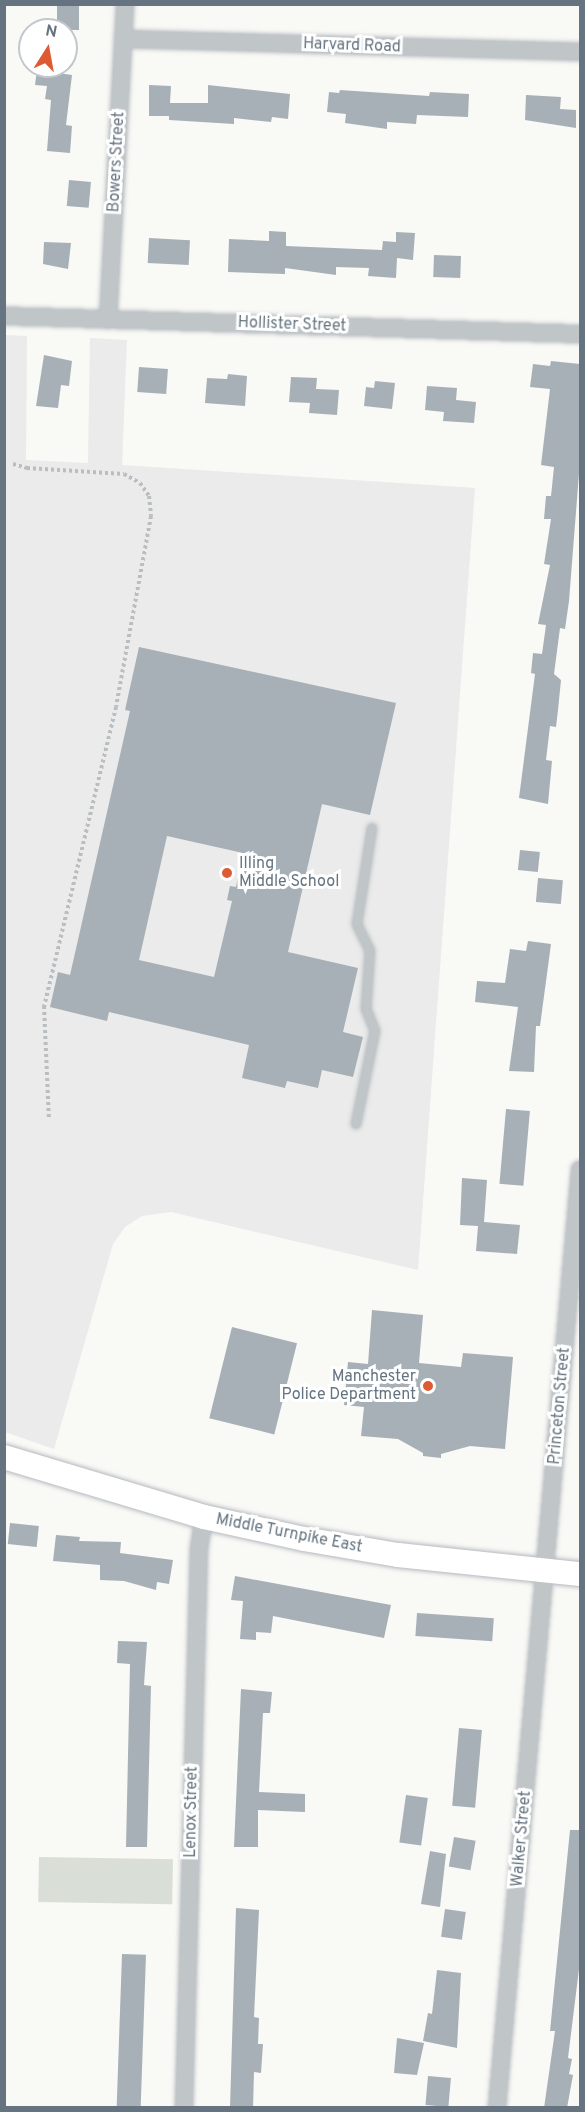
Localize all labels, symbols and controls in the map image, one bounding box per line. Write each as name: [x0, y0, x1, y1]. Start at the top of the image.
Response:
north arrow: [18, 18, 78, 78]
text: N: [44, 21, 59, 43]
street label: Harvard Road: [303, 35, 401, 57]
street label: Bowers Street: [105, 111, 129, 213]
street label: Hollister Street: [237, 314, 347, 336]
place label: Illing Middle School: [239, 854, 339, 892]
marker: Illing Middle School: [220, 866, 234, 880]
street label: Princeton Street: [545, 1347, 575, 1465]
place label: Manchester Police Department: [282, 1367, 416, 1405]
marker: Manchester Police Department: [421, 1379, 435, 1393]
street label: Middle Turnpike East: [214, 1510, 364, 1558]
street label: Lenox Street: [182, 1766, 202, 1858]
street label: Walker Street: [508, 1790, 536, 1888]

